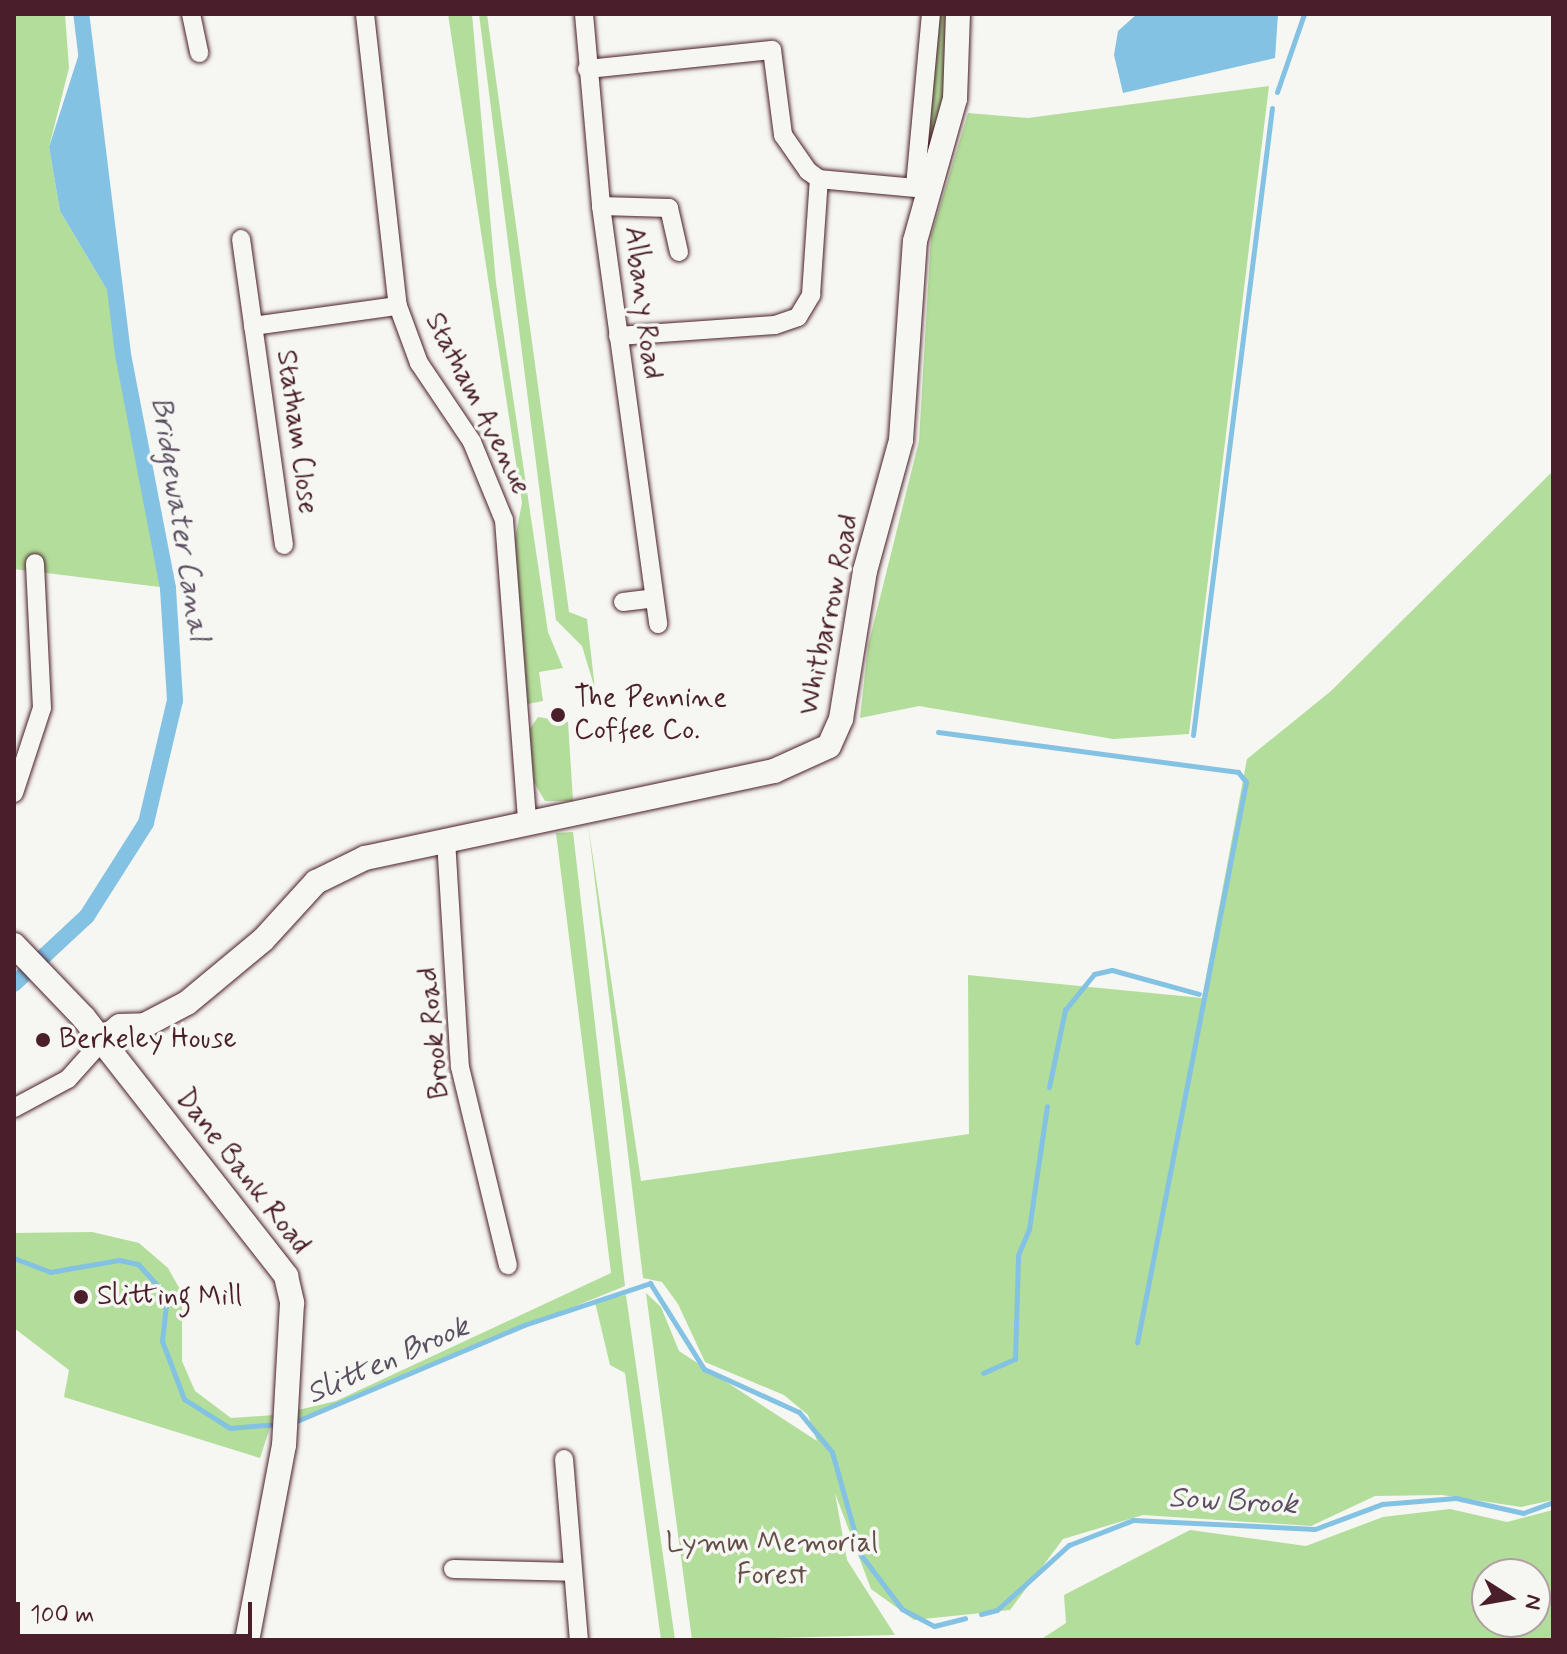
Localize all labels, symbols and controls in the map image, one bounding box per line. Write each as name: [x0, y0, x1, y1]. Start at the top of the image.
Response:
street label: Albany Road: [616, 224, 668, 382]
street label: Statham Avenue: [418, 309, 536, 499]
street label: Statham Close: [268, 345, 324, 519]
water label: Bridgewater Canal: [142, 398, 216, 640]
street label: Whitbarrow Road: [792, 511, 868, 719]
place label: The Pennine Coffee Co.: [574, 682, 723, 748]
marker: The Pennine Coffee Co.: [549, 706, 567, 724]
street label: Brook Road: [413, 967, 457, 1099]
place label: Berkeley House: [59, 1023, 237, 1057]
marker: Berkeley House: [34, 1031, 52, 1049]
street label: Dane Bank Road: [169, 1085, 315, 1259]
place label: Slitting Mill: [97, 1280, 242, 1314]
marker: Slitting Mill: [72, 1288, 90, 1306]
water label: Slitten Brook: [301, 1309, 475, 1413]
water label: Sow Brook: [1168, 1481, 1298, 1523]
park label: Lymm Memorial Forest: [667, 1527, 877, 1593]
north arrow: [1471, 1558, 1551, 1638]
scale bar: [20, 1586, 256, 1636]
text: N: [1517, 1592, 1548, 1612]
text: 100 m: [30, 1600, 94, 1631]

